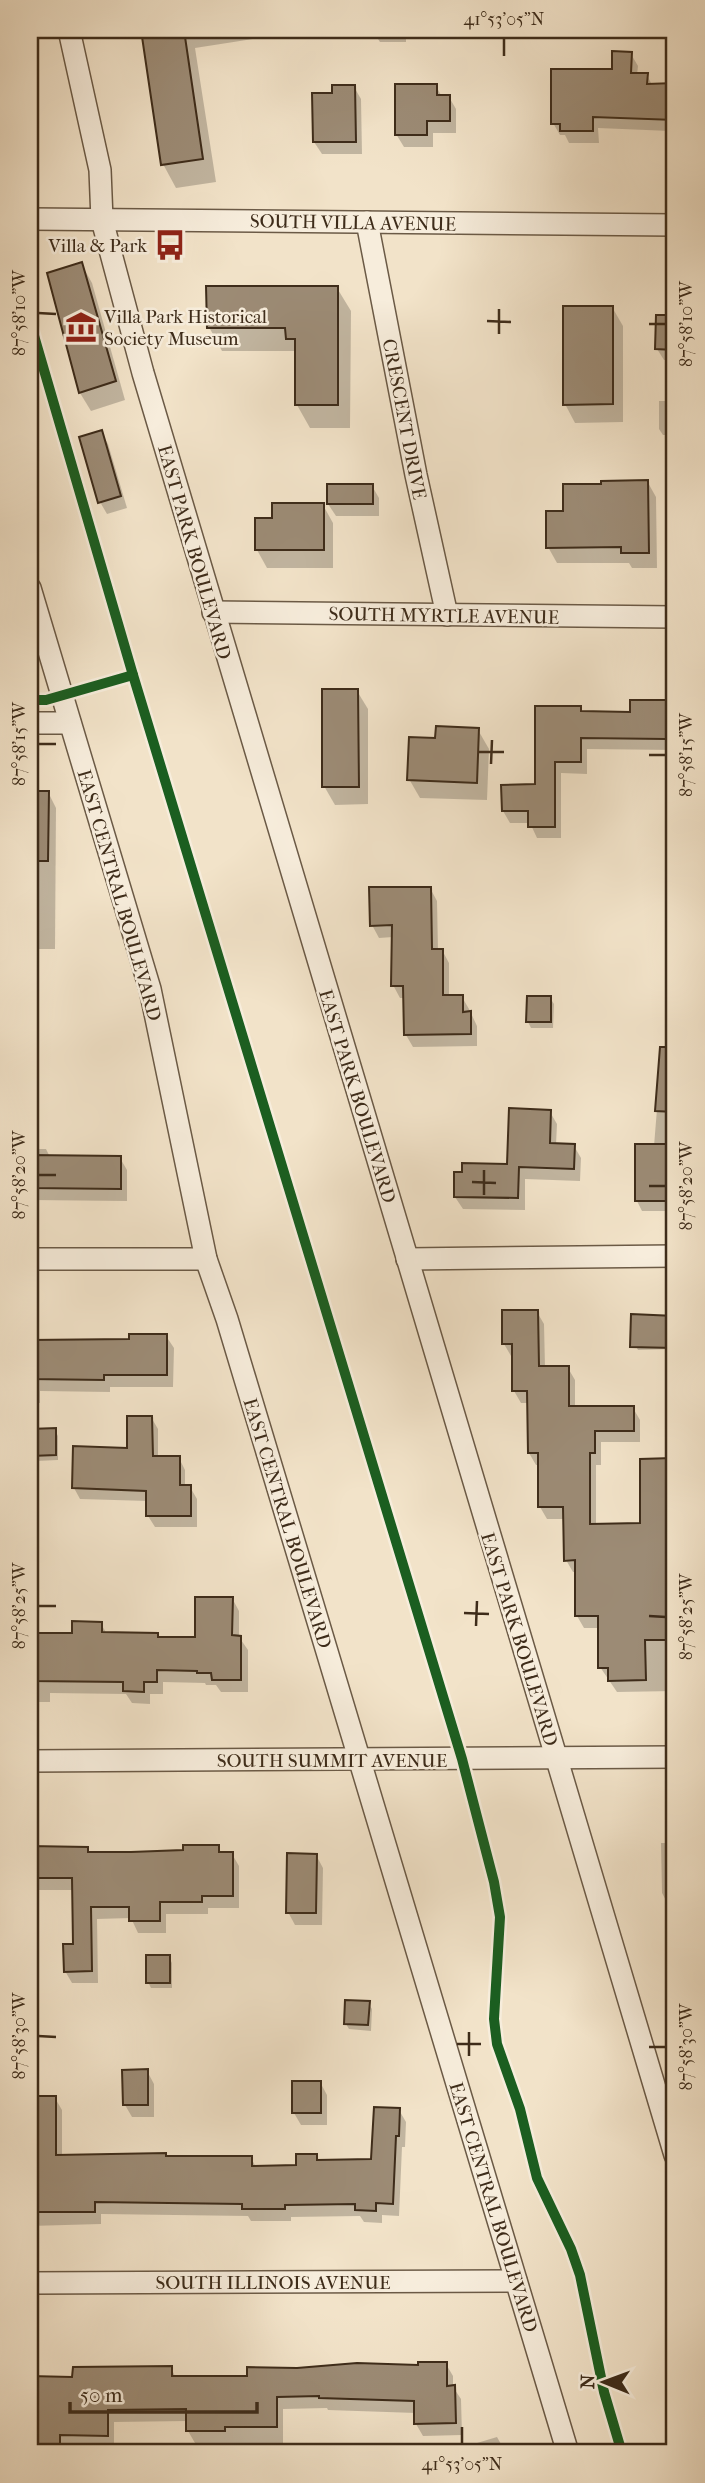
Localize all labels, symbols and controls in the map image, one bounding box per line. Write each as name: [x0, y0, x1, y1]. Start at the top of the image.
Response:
text: 41°53'05"N: [464, 9, 545, 30]
street label: SOUTH VILLA AVENUE: [250, 210, 457, 236]
bus stop icon: Villa & Park: [153, 228, 187, 262]
place label: Villa & Park: [47, 235, 147, 257]
text: 87°58'10"W: [9, 269, 30, 356]
text: 87°58'10"W: [676, 280, 697, 367]
place label: Villa Park Historical Society Museum: [103, 306, 267, 350]
museum icon: Villa Park Historical Society Museum: [64, 310, 98, 344]
street label: CRESCENT DRIVE: [378, 337, 430, 502]
street label: EAST PARK BOULEVARD: [153, 442, 235, 662]
street label: SOUTH MYRTLE AVENUE: [328, 603, 560, 629]
text: 87°58'15"W: [9, 701, 30, 786]
text: 87°58'15"W: [676, 712, 697, 797]
street label: EAST CENTRAL BOULEVARD: [73, 767, 166, 1024]
street label: EAST PARK BOULEVARD: [314, 987, 400, 1206]
text: 87°58'20"W: [9, 1129, 30, 1219]
text: 87°58'20"W: [676, 1140, 697, 1230]
street label: EAST CENTRAL BOULEVARD: [238, 1395, 336, 1651]
street label: EAST PARK BOULEVARD: [476, 1530, 562, 1749]
text: 87°58'25"W: [9, 1561, 30, 1649]
text: 87°58'25"W: [676, 1572, 697, 1660]
street label: SOUTH SUMMIT AVENUE: [217, 1750, 448, 1772]
text: 87°58'30"W: [9, 1991, 30, 2079]
text: 87°58'30"W: [676, 2002, 697, 2090]
street label: EAST CENTRAL BOULEVARD: [444, 2079, 542, 2335]
street label: SOUTH ILLINOIS AVENUE: [155, 2272, 391, 2294]
north arrow: [568, 2346, 638, 2416]
scale bar: [70, 2371, 257, 2415]
text: N: [577, 2374, 599, 2389]
text: 50 m: [80, 2383, 123, 2407]
text: 41°53'05"N: [422, 2454, 503, 2475]

